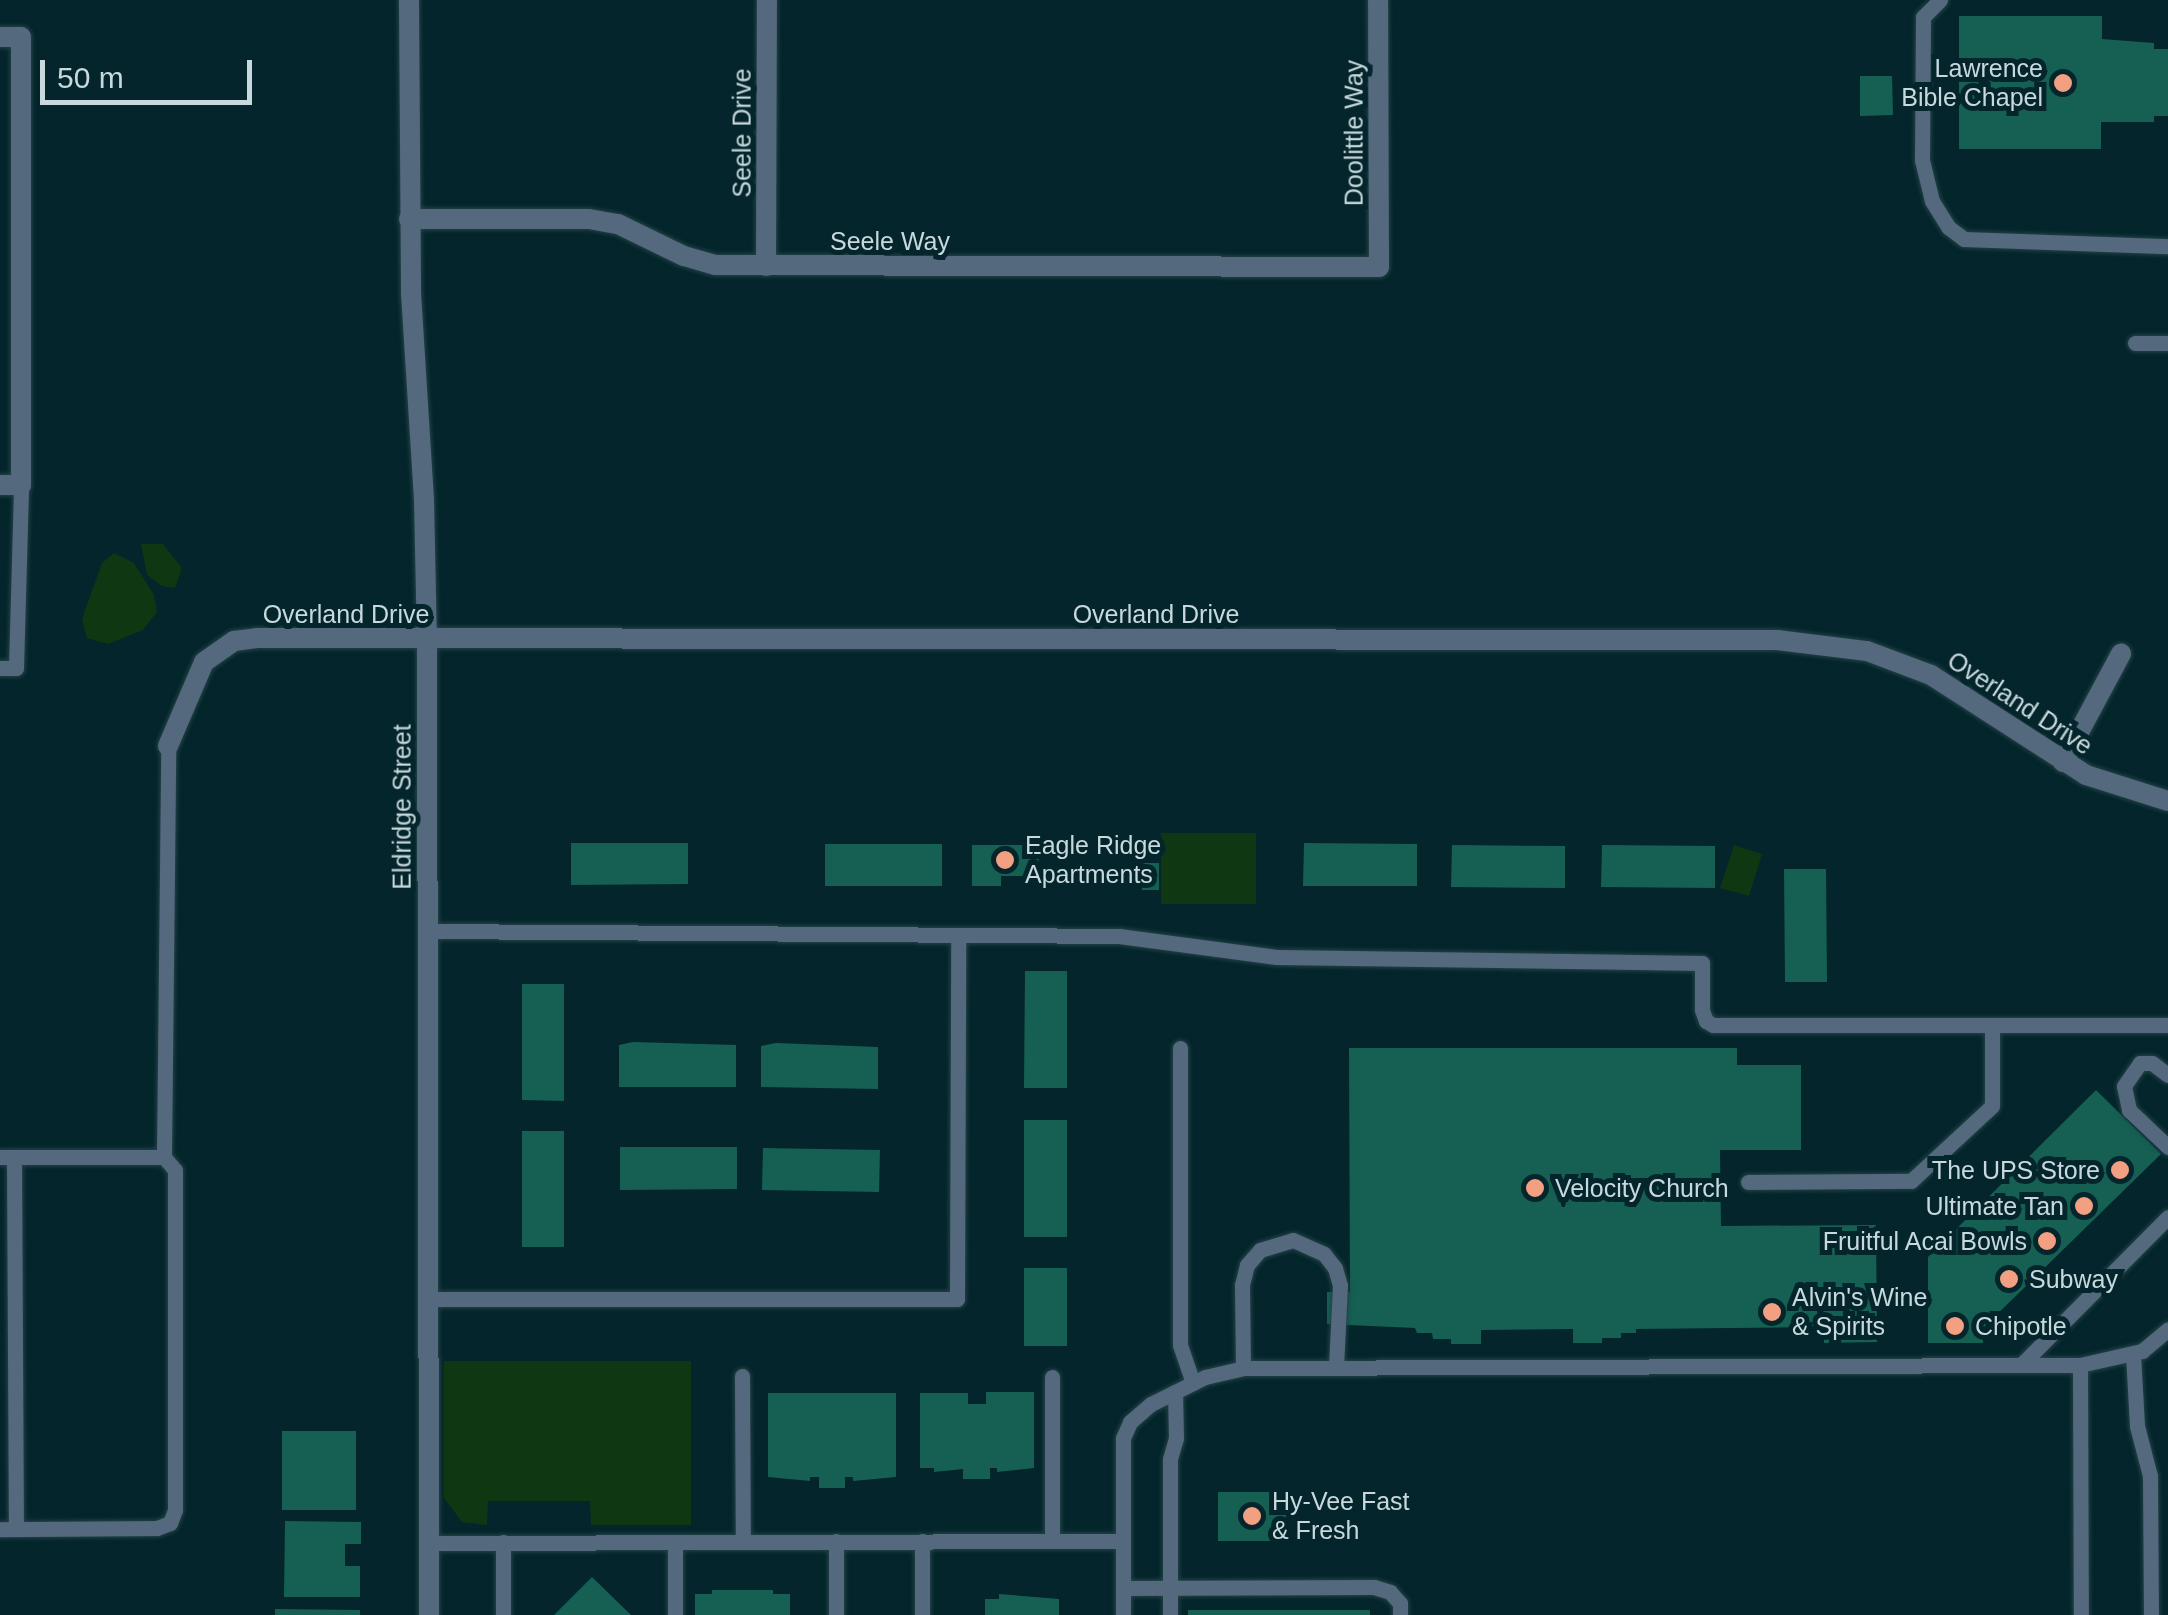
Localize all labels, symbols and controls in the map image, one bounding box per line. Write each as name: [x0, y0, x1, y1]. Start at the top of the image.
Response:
scale bar: [45, 40, 258, 102]
place label: Lawrence Bible Chapel: [1901, 54, 2043, 113]
street label: Doolittle Way: [1339, 60, 1369, 206]
text: 50 m: [57, 61, 124, 94]
street label: Seele Drive: [727, 68, 757, 198]
marker: Lawrence Bible Chapel: [2052, 72, 2074, 94]
street label: Seele Way: [830, 226, 950, 256]
street label: Overland Drive: [263, 599, 429, 629]
street label: Overland Drive: [1073, 599, 1239, 629]
street label: Overland Drive: [1942, 645, 2098, 761]
street label: Eldridge Street: [387, 724, 417, 890]
place label: Eagle Ridge Apartments: [1025, 831, 1161, 890]
marker: Eagle Ridge Apartments: [994, 849, 1016, 871]
place label: The UPS Store: [1932, 1155, 2100, 1185]
marker: The UPS Store: [2109, 1159, 2131, 1181]
place label: Velocity Church: [1555, 1173, 1729, 1203]
marker: Velocity Church: [1524, 1177, 1546, 1199]
place label: Ultimate Tan: [1925, 1191, 2064, 1221]
marker: Ultimate Tan: [2073, 1195, 2095, 1217]
place label: Fruitful Acai Bowls: [1821, 1226, 2027, 1256]
marker: Fruitful Acai Bowls: [2036, 1230, 2058, 1252]
place label: Subway: [2029, 1264, 2118, 1294]
marker: Subway: [1998, 1268, 2020, 1290]
place label: Alvin's Wine & Spirits: [1792, 1283, 1927, 1342]
marker: Alvin's Wine & Spirits: [1761, 1301, 1783, 1323]
place label: Chipotle: [1975, 1311, 2067, 1341]
marker: Chipotle: [1944, 1315, 1966, 1337]
place label: Hy-Vee Fast & Fresh: [1272, 1487, 1410, 1546]
marker: Hy-Vee Fast & Fresh: [1241, 1505, 1263, 1527]

